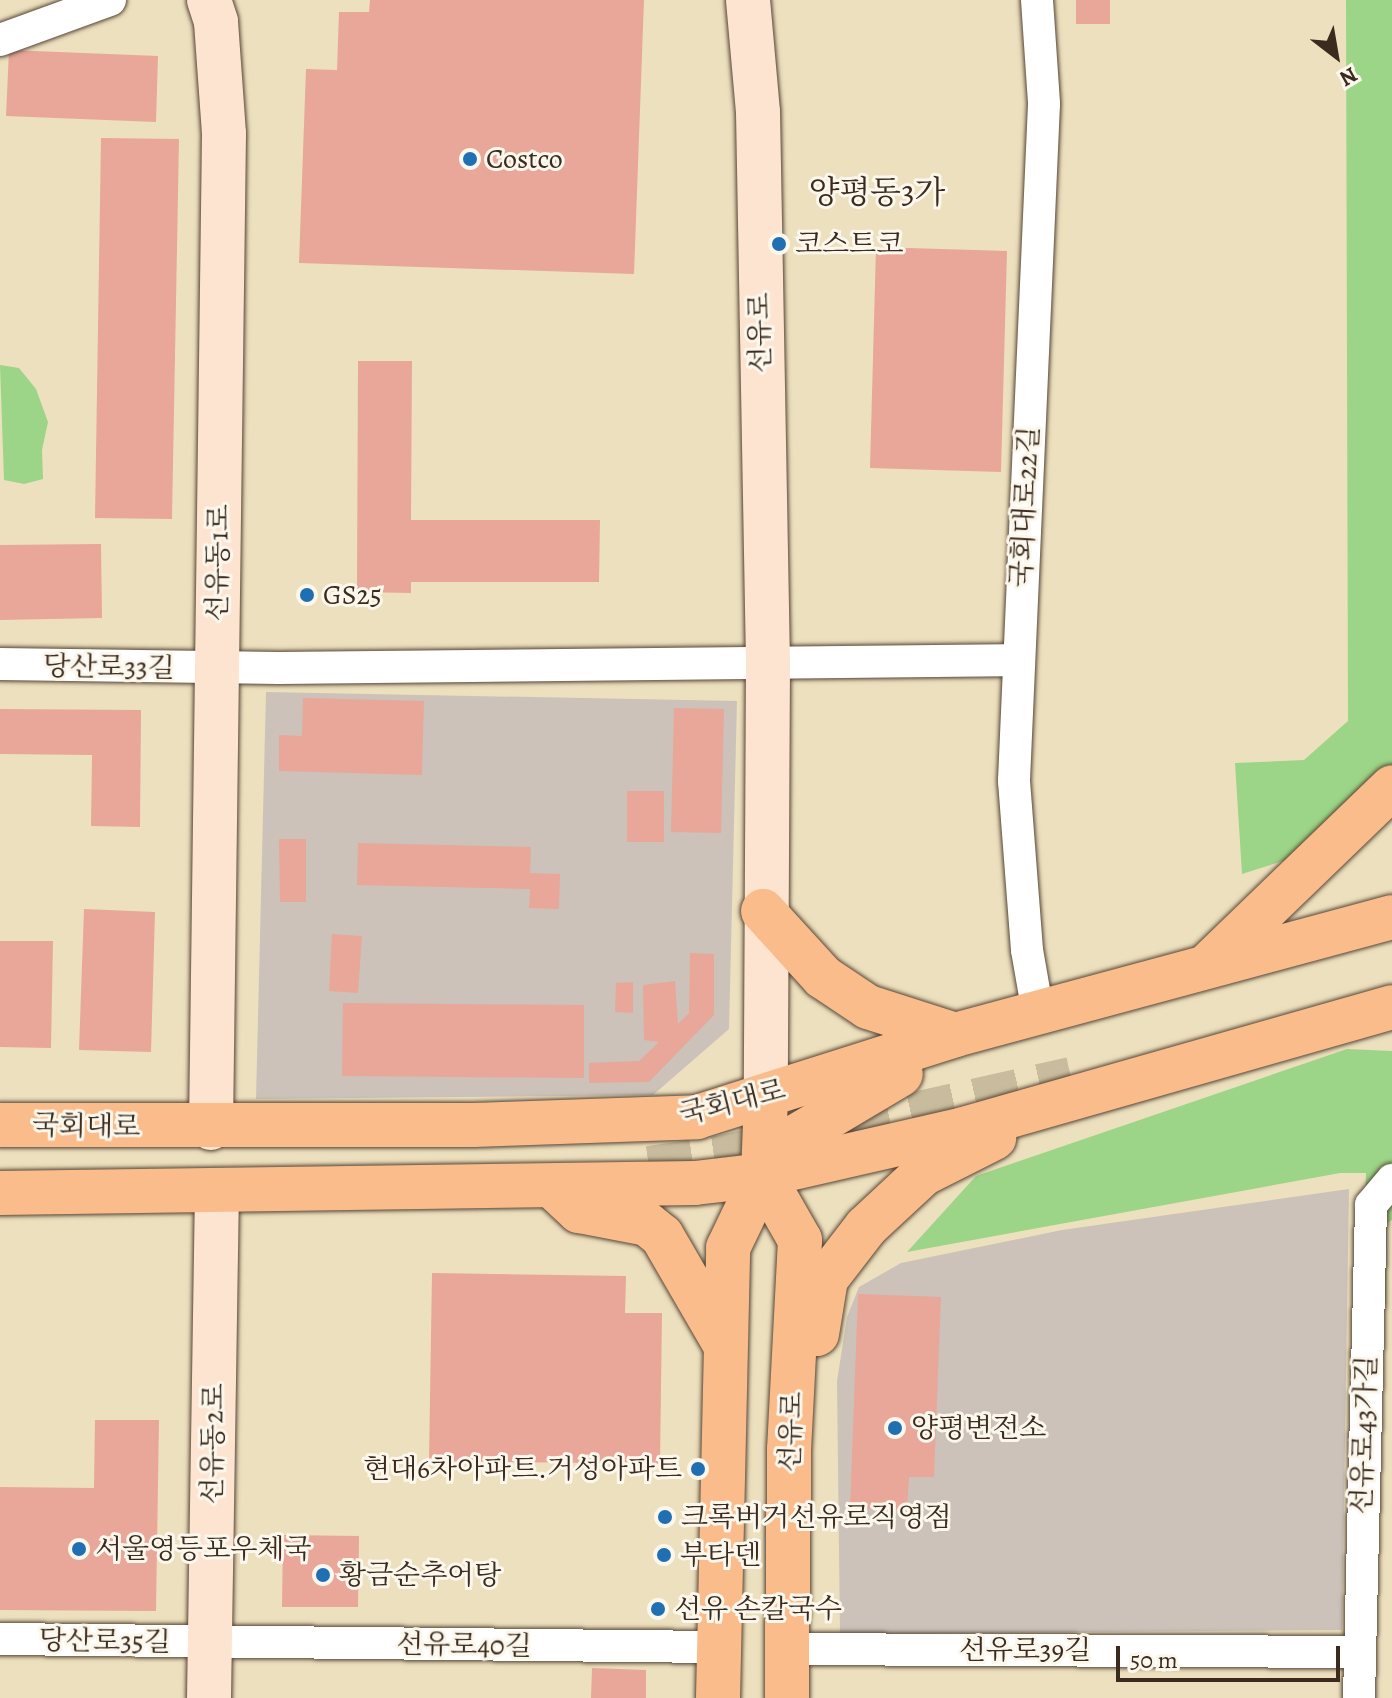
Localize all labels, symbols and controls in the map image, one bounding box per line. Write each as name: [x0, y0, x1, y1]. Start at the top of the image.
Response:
north arrow: [1296, 16, 1376, 96]
text: N: [1334, 60, 1363, 94]
place label: Costco: [486, 142, 563, 176]
marker: Costco: [461, 150, 479, 168]
district label: 양평동3가: [809, 173, 945, 211]
place label: 코스트코: [795, 227, 903, 261]
marker: 코스트코: [770, 235, 788, 253]
street label: 선유로: [742, 292, 778, 374]
street label: 국회대로22길: [1004, 425, 1046, 589]
street label: 선유동1로: [200, 504, 236, 622]
place label: GS25: [323, 578, 382, 612]
marker: GS25: [298, 586, 316, 604]
street label: 당산로33길: [43, 649, 175, 685]
street label: 국회대로: [675, 1073, 789, 1131]
street label: 국회대로: [32, 1108, 140, 1144]
street label: 선유로43가길: [1344, 1355, 1384, 1515]
street label: 선유동2로: [195, 1383, 231, 1505]
street label: 선유로: [773, 1391, 809, 1473]
place label: 양평변전소: [911, 1411, 1046, 1445]
marker: 양평변전소: [886, 1419, 904, 1437]
place label: 현대6차아파트.거성아파트: [363, 1452, 682, 1486]
marker: 현대6차아파트.거성아파트: [689, 1460, 707, 1478]
place label: 크록버거선유로직영점: [681, 1500, 951, 1534]
marker: 크록버거선유로직영점: [656, 1508, 674, 1526]
place label: 서울영등포우체국: [95, 1532, 311, 1566]
place label: 부타덴: [680, 1538, 761, 1572]
marker: 서울영등포우체국: [70, 1540, 88, 1558]
marker: 부타덴: [655, 1546, 673, 1564]
place label: 황금순추어탕: [339, 1558, 501, 1592]
marker: 황금순추어탕: [314, 1566, 332, 1584]
place label: 선유 손칼국수: [674, 1592, 842, 1626]
marker: 선유 손칼국수: [649, 1600, 667, 1618]
street label: 당산로35길: [39, 1623, 171, 1659]
street label: 선유로40길: [396, 1627, 532, 1663]
scale bar: [1120, 1630, 1344, 1680]
street label: 선유로39길: [959, 1633, 1091, 1667]
text: 50 m: [1130, 1644, 1178, 1676]

